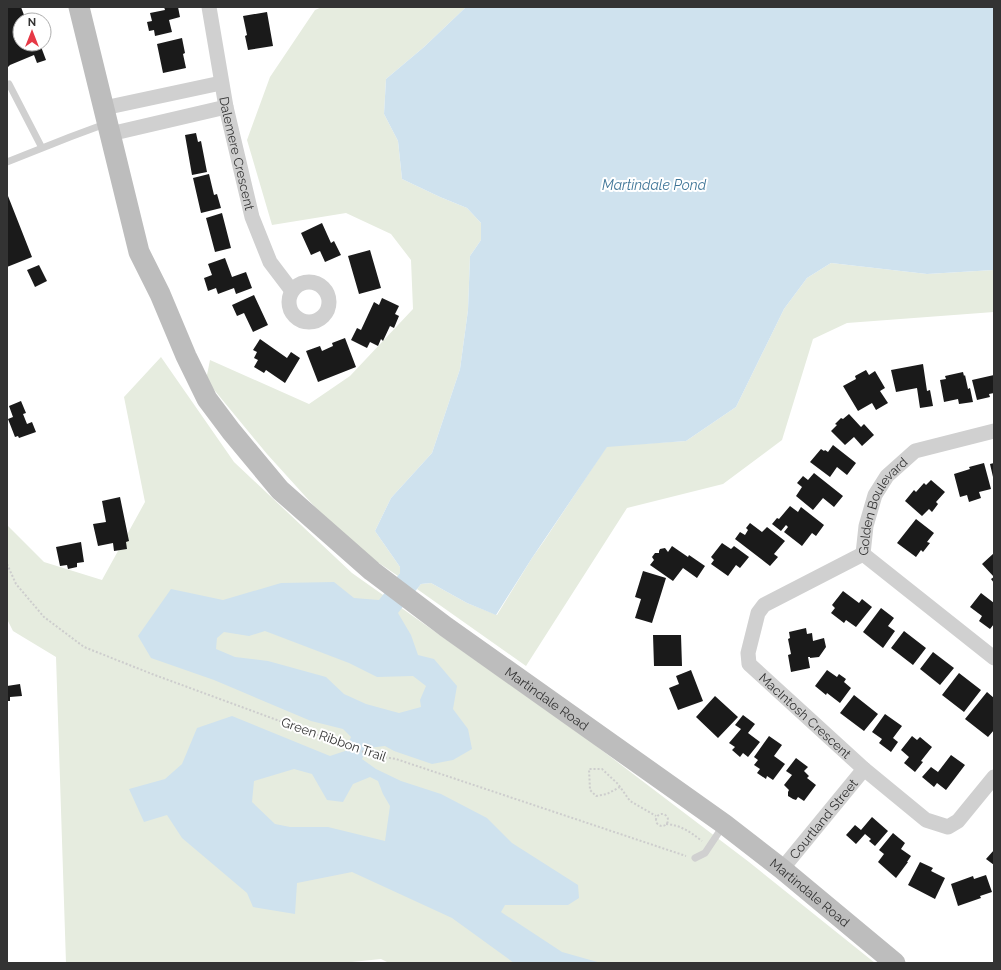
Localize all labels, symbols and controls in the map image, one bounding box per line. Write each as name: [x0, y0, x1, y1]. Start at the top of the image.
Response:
north arrow: [12, 12, 52, 52]
text: N: [28, 16, 36, 29]
street label: Dalemere Crescent: [216, 95, 257, 212]
water label: Martindale Pond: [602, 177, 707, 193]
street label: Golden Boulevard: [856, 454, 911, 556]
street label: Martindale Road: [502, 664, 591, 734]
street label: MacIntosh Crescent: [756, 670, 855, 762]
street label: Green Ribbon Trail: [279, 714, 389, 765]
street label: Courtland Street: [786, 775, 861, 862]
street label: Martindale Road: [767, 856, 852, 930]

